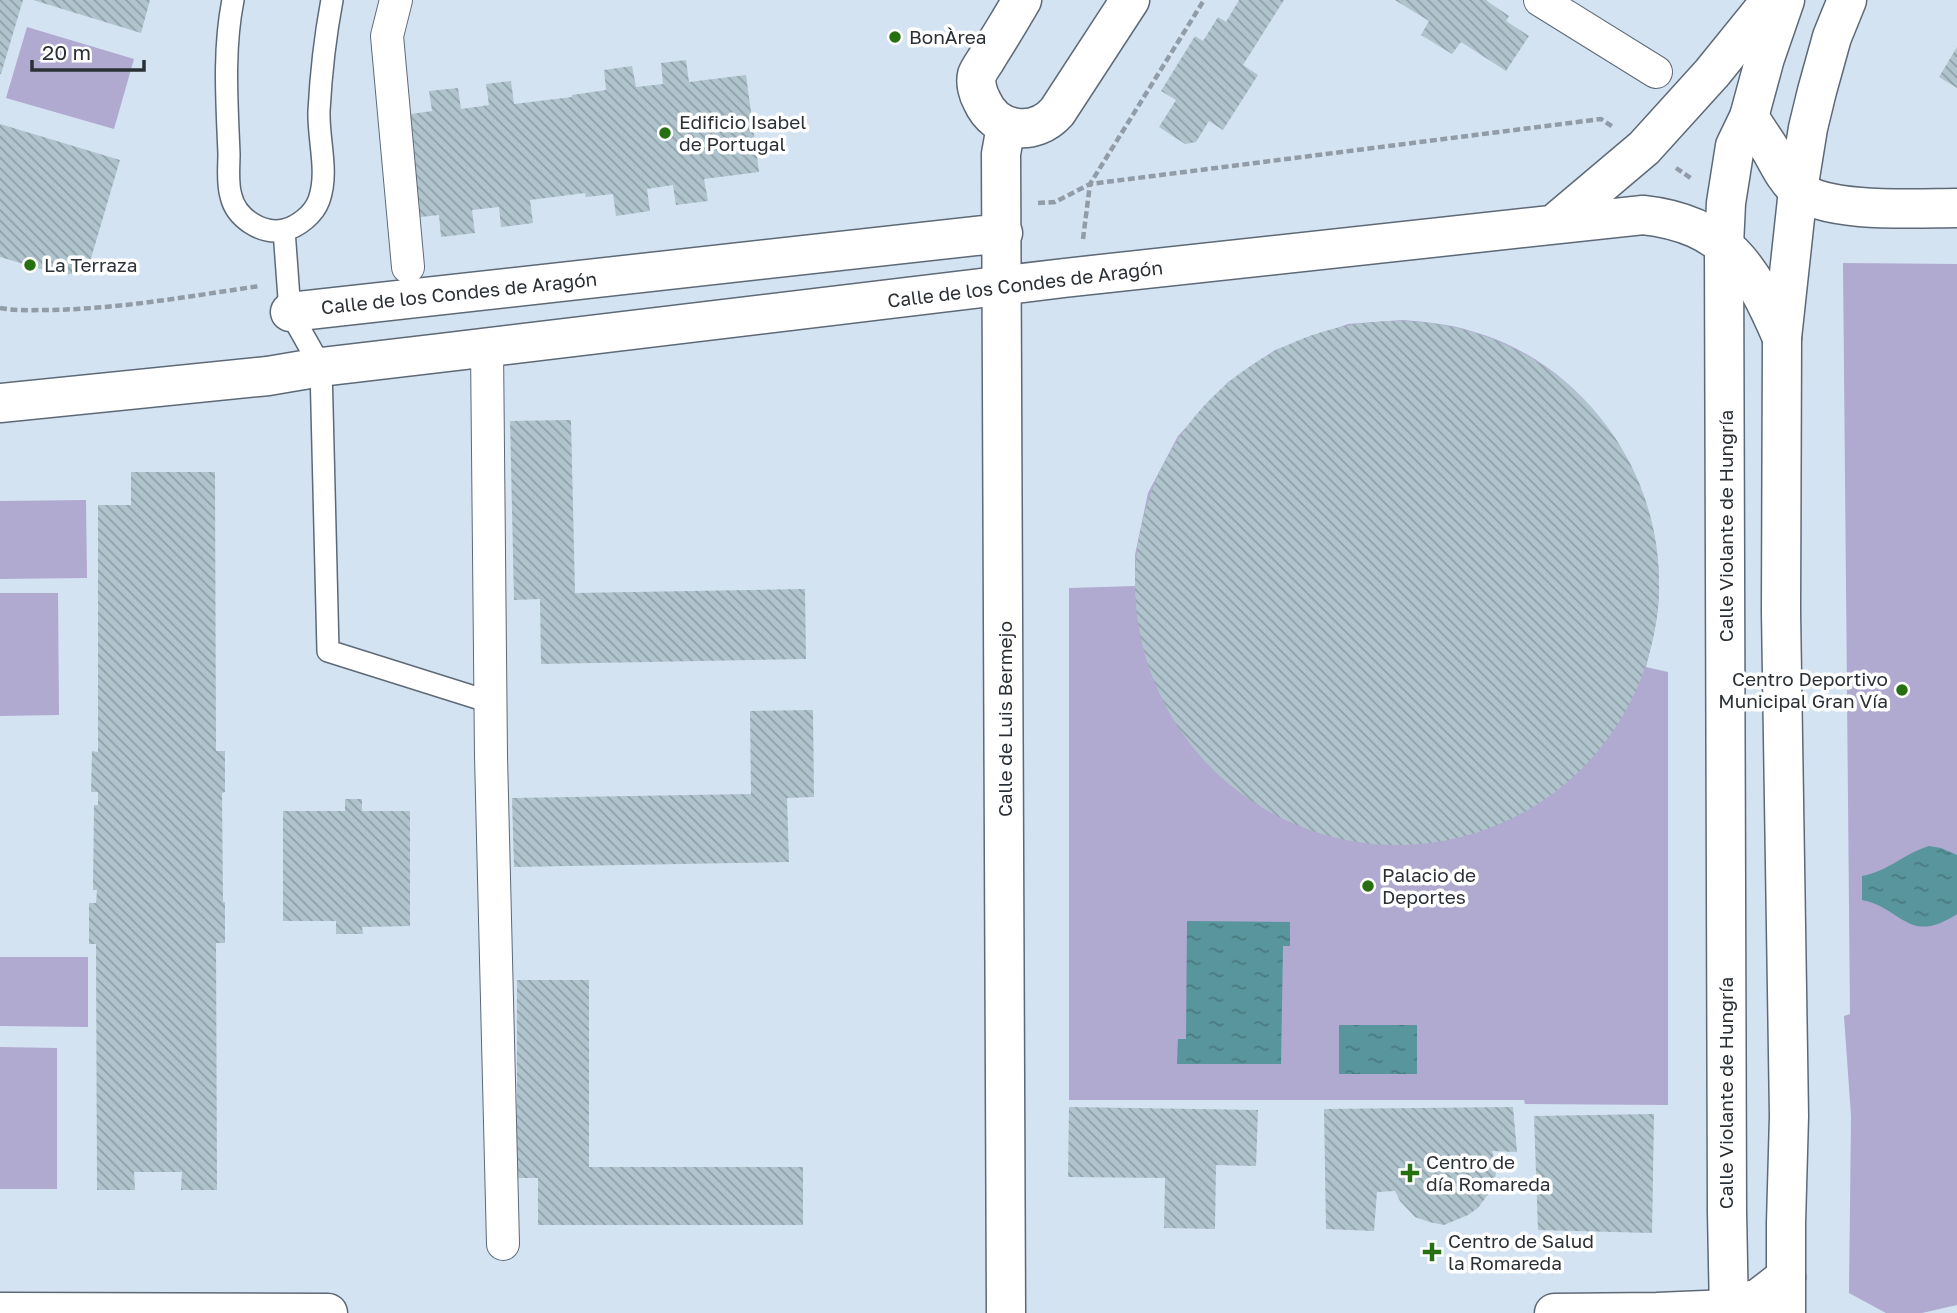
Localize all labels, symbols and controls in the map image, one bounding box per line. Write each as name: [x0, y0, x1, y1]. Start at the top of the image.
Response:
place label: BonÀrea: [909, 25, 987, 48]
scale bar: [32, 28, 144, 72]
marker: BonÀrea: [887, 29, 903, 45]
text: 20 m: [42, 39, 91, 65]
place label: Edificio Isabel de Portugal: [679, 110, 806, 155]
marker: Edificio Isabel de Portugal: [657, 125, 673, 141]
place label: La Terraza: [44, 253, 137, 276]
street label: Calle de los Condes de Aragón: [886, 255, 1164, 312]
marker: La Terraza: [22, 257, 38, 273]
street label: Calle de los Condes de Aragón: [320, 267, 598, 318]
street label: Calle Violante de Hungría: [1714, 410, 1737, 642]
street label: Calle de Luis Bermejo: [993, 621, 1016, 817]
place label: Centro Deportivo Municipal Gran Vía: [1718, 667, 1888, 712]
marker: Centro Deportivo Municipal Gran Vía: [1894, 682, 1910, 698]
place label: Palacio de Deportes: [1382, 863, 1476, 908]
marker: Palacio de Deportes: [1360, 878, 1376, 894]
street label: Calle Violante de Hungría: [1714, 977, 1737, 1209]
place label: Centro de día Romareda: [1426, 1150, 1551, 1195]
marker: Centro de día Romareda: [1400, 1163, 1420, 1183]
place label: Centro de Salud la Romareda: [1448, 1229, 1594, 1274]
marker: Centro de Salud la Romareda: [1422, 1242, 1442, 1262]

